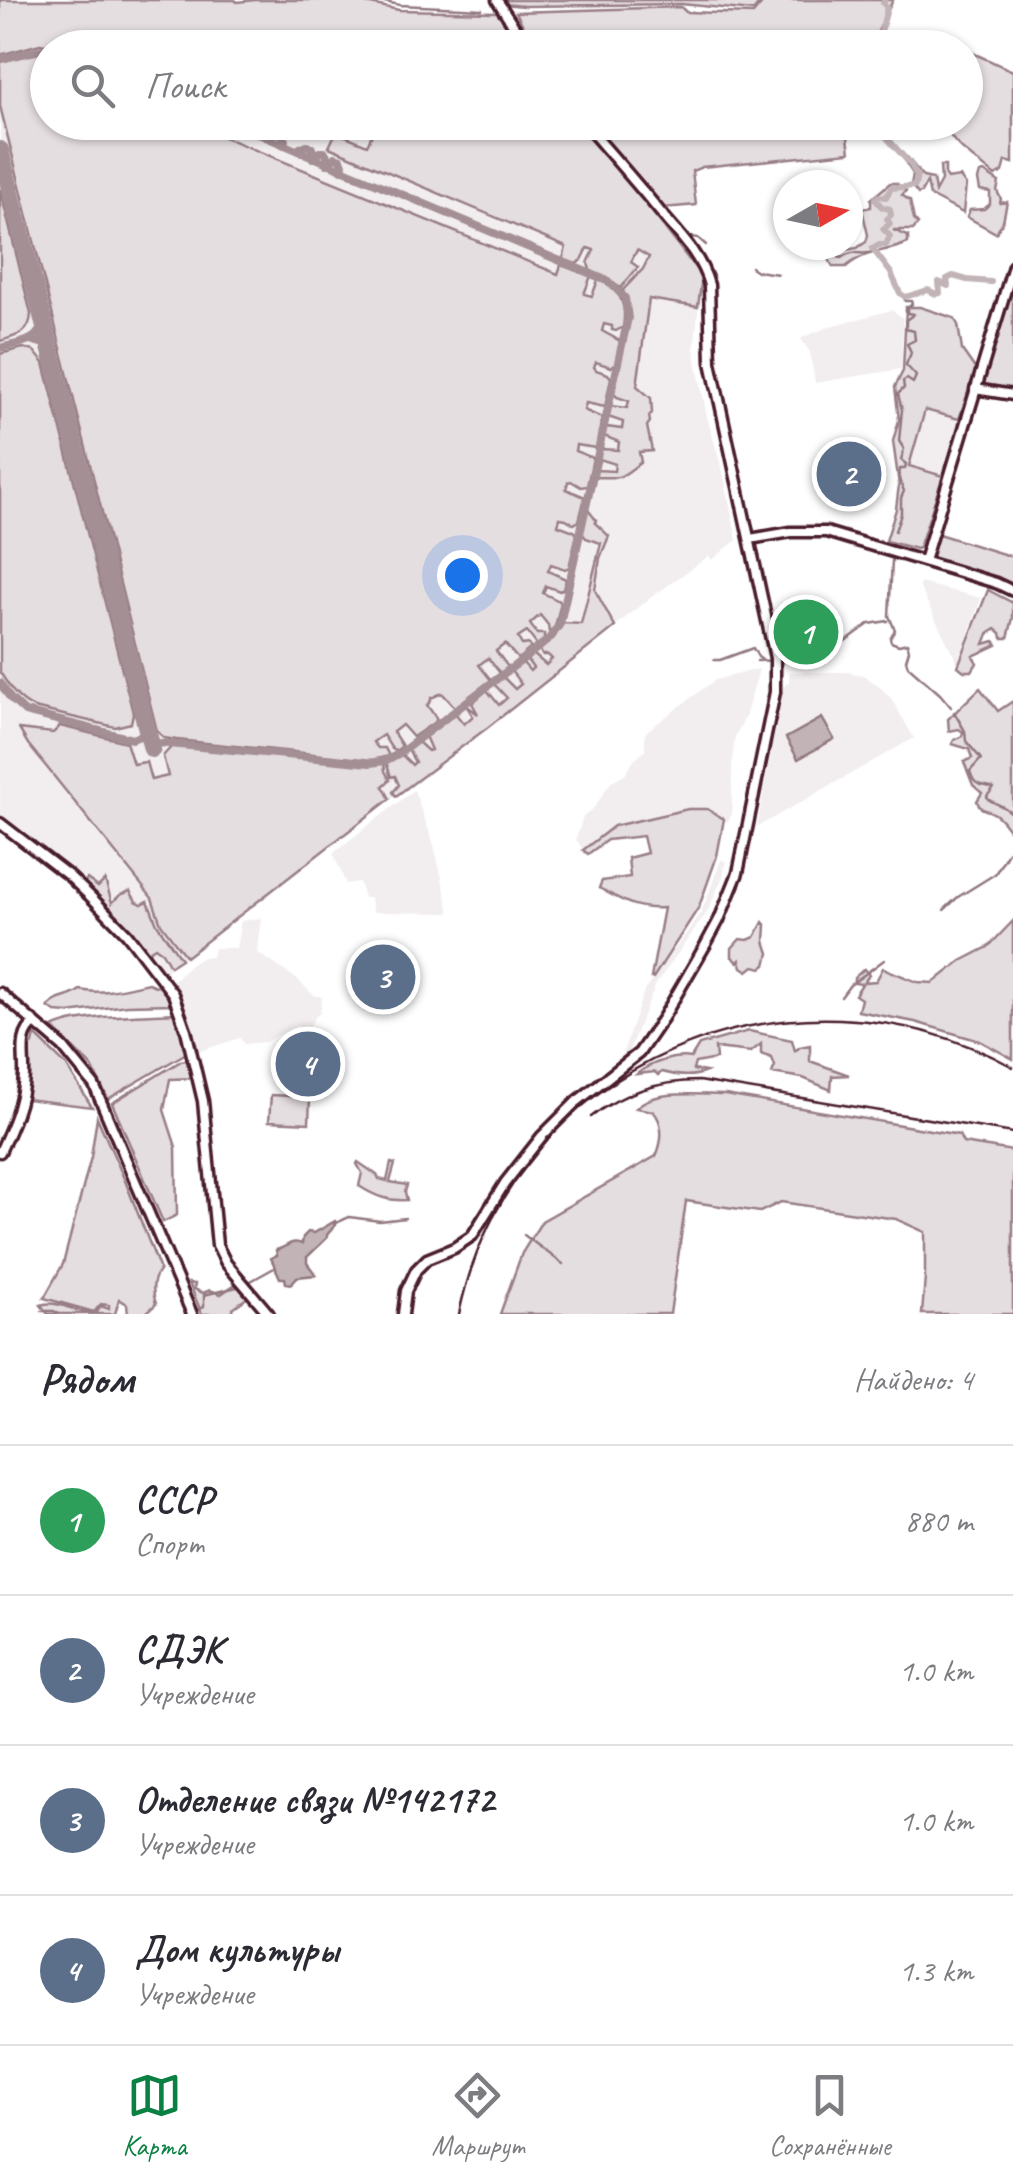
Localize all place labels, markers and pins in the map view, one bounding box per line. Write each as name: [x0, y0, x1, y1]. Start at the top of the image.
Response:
pin: 2: [816, 436, 882, 512]
pin: 1: [774, 594, 838, 670]
pin: 3: [350, 940, 416, 1014]
pin: 4: [276, 1026, 340, 1102]

